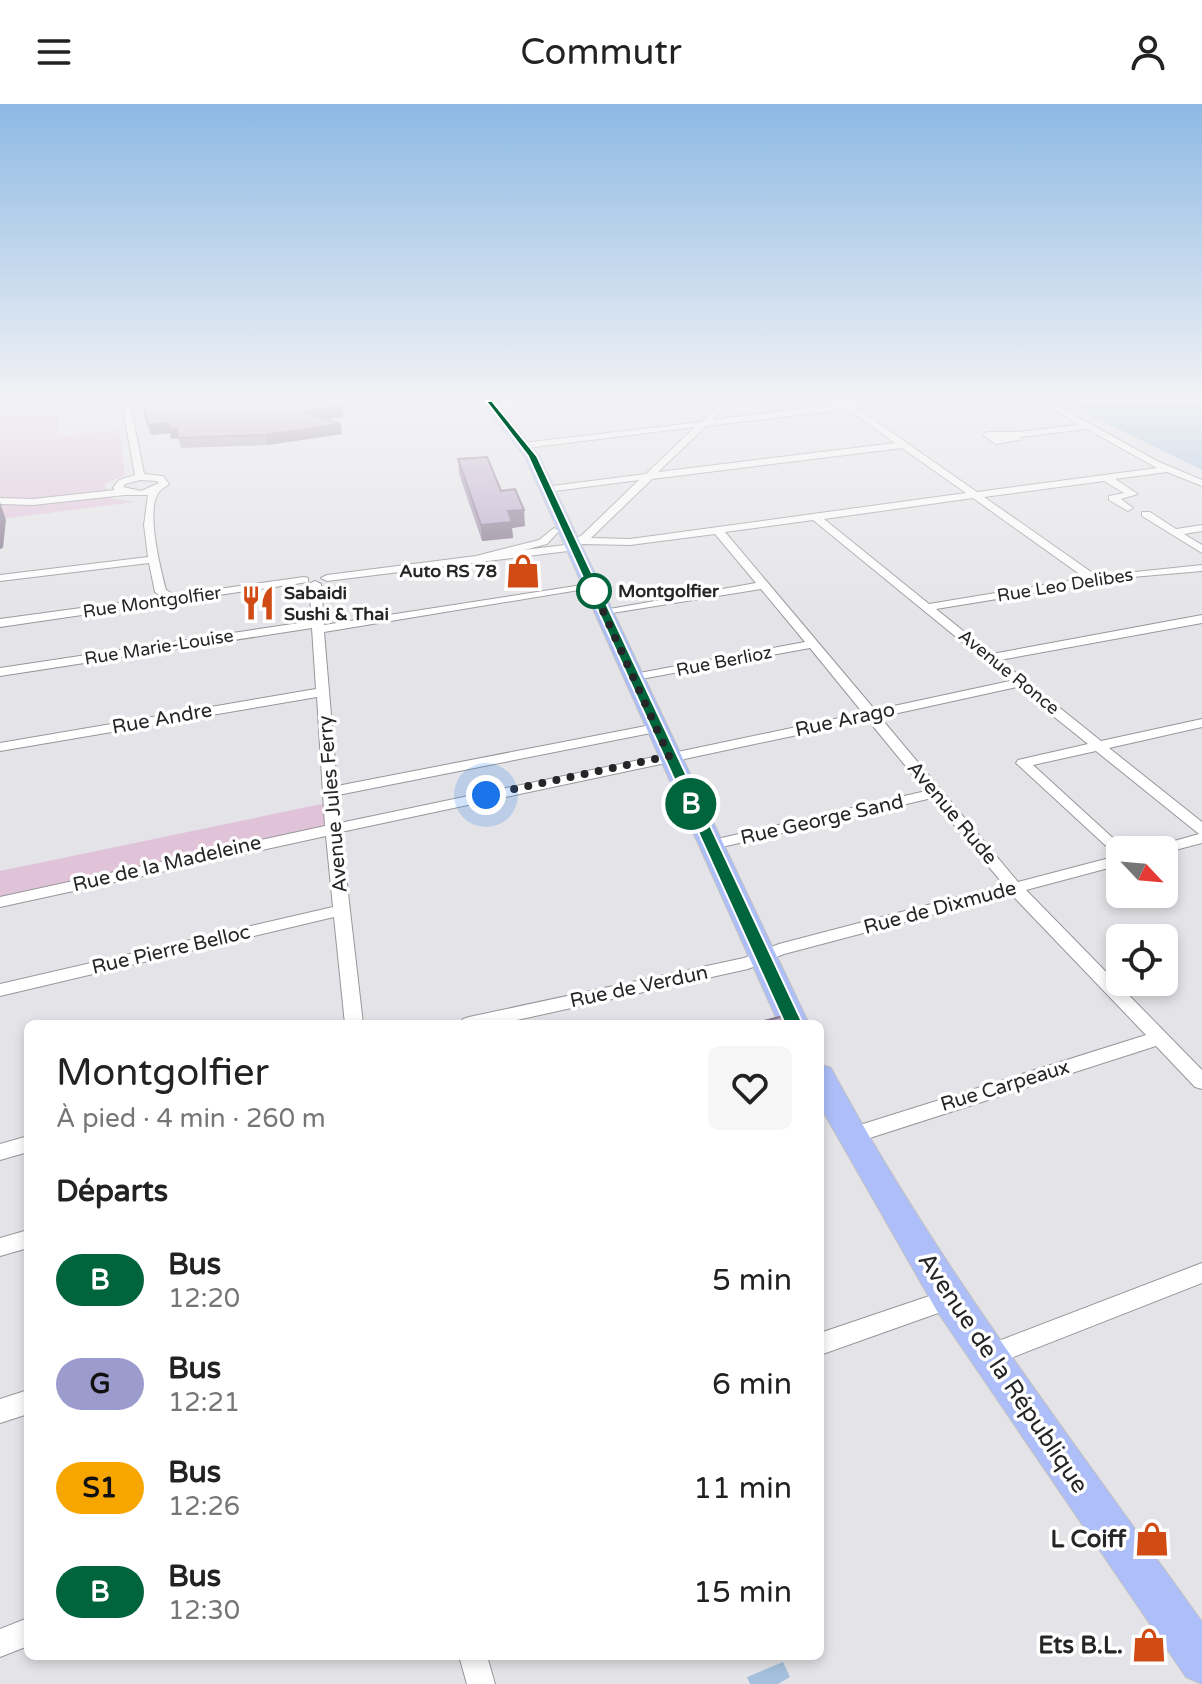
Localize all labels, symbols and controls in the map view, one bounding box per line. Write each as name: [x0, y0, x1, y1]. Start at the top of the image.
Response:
icon: menu: [32, 30, 76, 74]
icon: person: [1126, 30, 1170, 74]
text: Commutr: [520, 31, 682, 74]
shop icon: Auto RS 78: [504, 552, 542, 590]
place label: Auto RS 78: [399, 560, 497, 582]
street label: Rue Leo Delibes: [995, 563, 1135, 607]
marker: Montgolfier: [577, 574, 611, 608]
place label: Montgolfier: [618, 580, 720, 602]
street label: Rue Montgolfier: [81, 581, 223, 623]
place label: Sabaidi Sushi & Thai: [284, 582, 389, 625]
restaurant icon: Sabaidi Sushi & Thai: [239, 584, 277, 622]
street label: Rue Marie-Louise: [83, 624, 235, 670]
street label: Avenue Ronce: [954, 625, 1064, 719]
street label: Rue Berlioz: [674, 641, 774, 681]
street label: Rue Andre: [110, 698, 214, 740]
street label: Rue Arago: [793, 698, 897, 742]
street label: Avenue Jules Ferry: [313, 714, 353, 894]
street label: Avenue Rude: [902, 757, 1002, 869]
your location: [466, 775, 506, 815]
line badge: B: [665, 778, 717, 830]
text: B: [681, 787, 701, 821]
street label: Rue George Sand: [738, 790, 906, 850]
street label: Rue de la Madeleine: [70, 831, 264, 897]
north arrow: [1106, 836, 1178, 908]
map controls: [1106, 836, 1178, 996]
street label: Rue de Dixmude: [861, 876, 1019, 940]
street label: Rue Pierre Belloc: [89, 920, 253, 980]
button: locate: [1106, 924, 1178, 996]
street label: Rue de Verdun: [568, 961, 710, 1013]
button: heart: [708, 1046, 792, 1130]
text: Montgolfier: [56, 1050, 269, 1096]
street label: Rue Carpeaux: [938, 1055, 1072, 1117]
text: À pied · 4 min · 260 m: [56, 1103, 326, 1134]
text: Départs: [56, 1173, 168, 1210]
text: Bus: [168, 1246, 221, 1283]
street label: Avenue de la République: [912, 1247, 1094, 1499]
text: 5 min: [712, 1262, 792, 1299]
text: B: [90, 1263, 110, 1297]
text: 12:20: [168, 1283, 240, 1314]
text: Bus: [168, 1350, 221, 1387]
text: 6 min: [712, 1366, 792, 1403]
text: G: [89, 1367, 111, 1401]
text: 12:21: [168, 1387, 240, 1418]
text: Bus: [168, 1454, 221, 1491]
text: 11 min: [693, 1470, 792, 1507]
text: S1: [83, 1471, 117, 1505]
text: 12:26: [168, 1491, 240, 1522]
shop icon: L Coiff: [1133, 1520, 1171, 1558]
place label: L Coiff: [1050, 1525, 1126, 1554]
text: Bus: [168, 1558, 221, 1595]
text: 15 min: [693, 1574, 792, 1611]
text: B: [90, 1575, 110, 1609]
text: 12:30: [168, 1595, 240, 1626]
shop icon: Ets B.L.: [1130, 1626, 1168, 1664]
place label: Ets B.L.: [1038, 1631, 1123, 1660]

